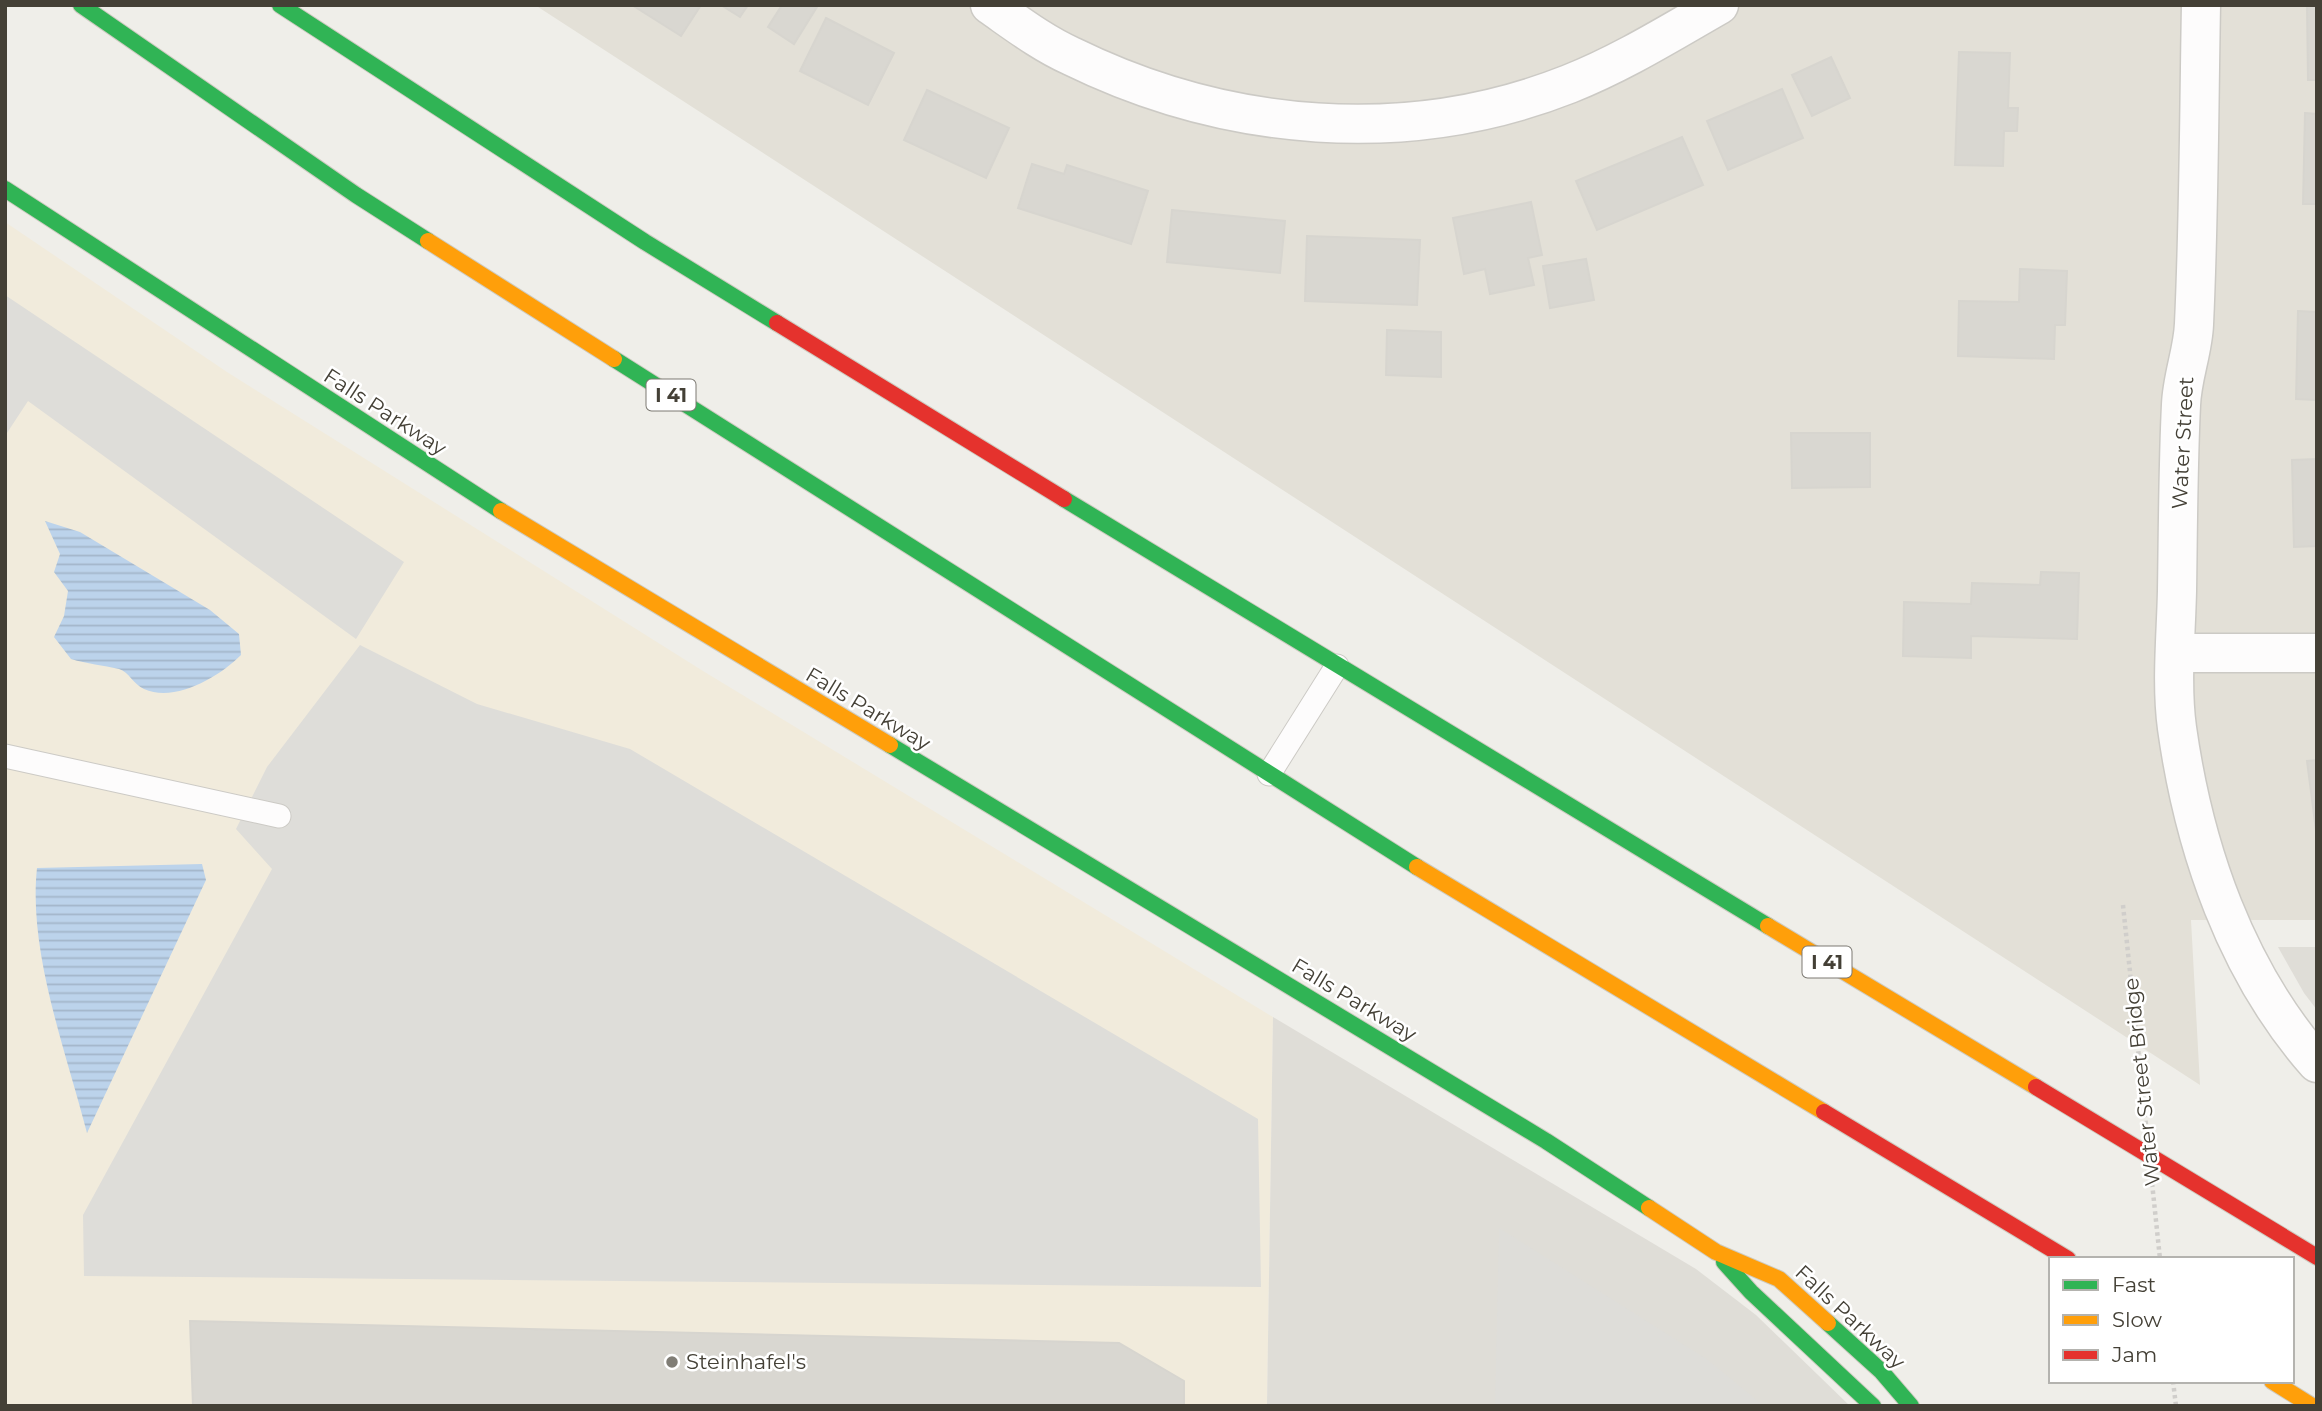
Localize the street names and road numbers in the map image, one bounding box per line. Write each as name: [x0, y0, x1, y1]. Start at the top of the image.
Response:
street label: Falls Parkway: [319, 363, 452, 461]
street label: Water Street: [2167, 376, 2198, 510]
road number: I 41: [646, 380, 696, 410]
street label: Falls Parkway: [801, 662, 936, 756]
road number: I 41: [1802, 946, 1852, 978]
street label: Falls Parkway: [1287, 953, 1422, 1047]
street label: Water Street Bridge: [2118, 977, 2165, 1187]
street label: Falls Parkway: [1790, 1259, 1911, 1374]

